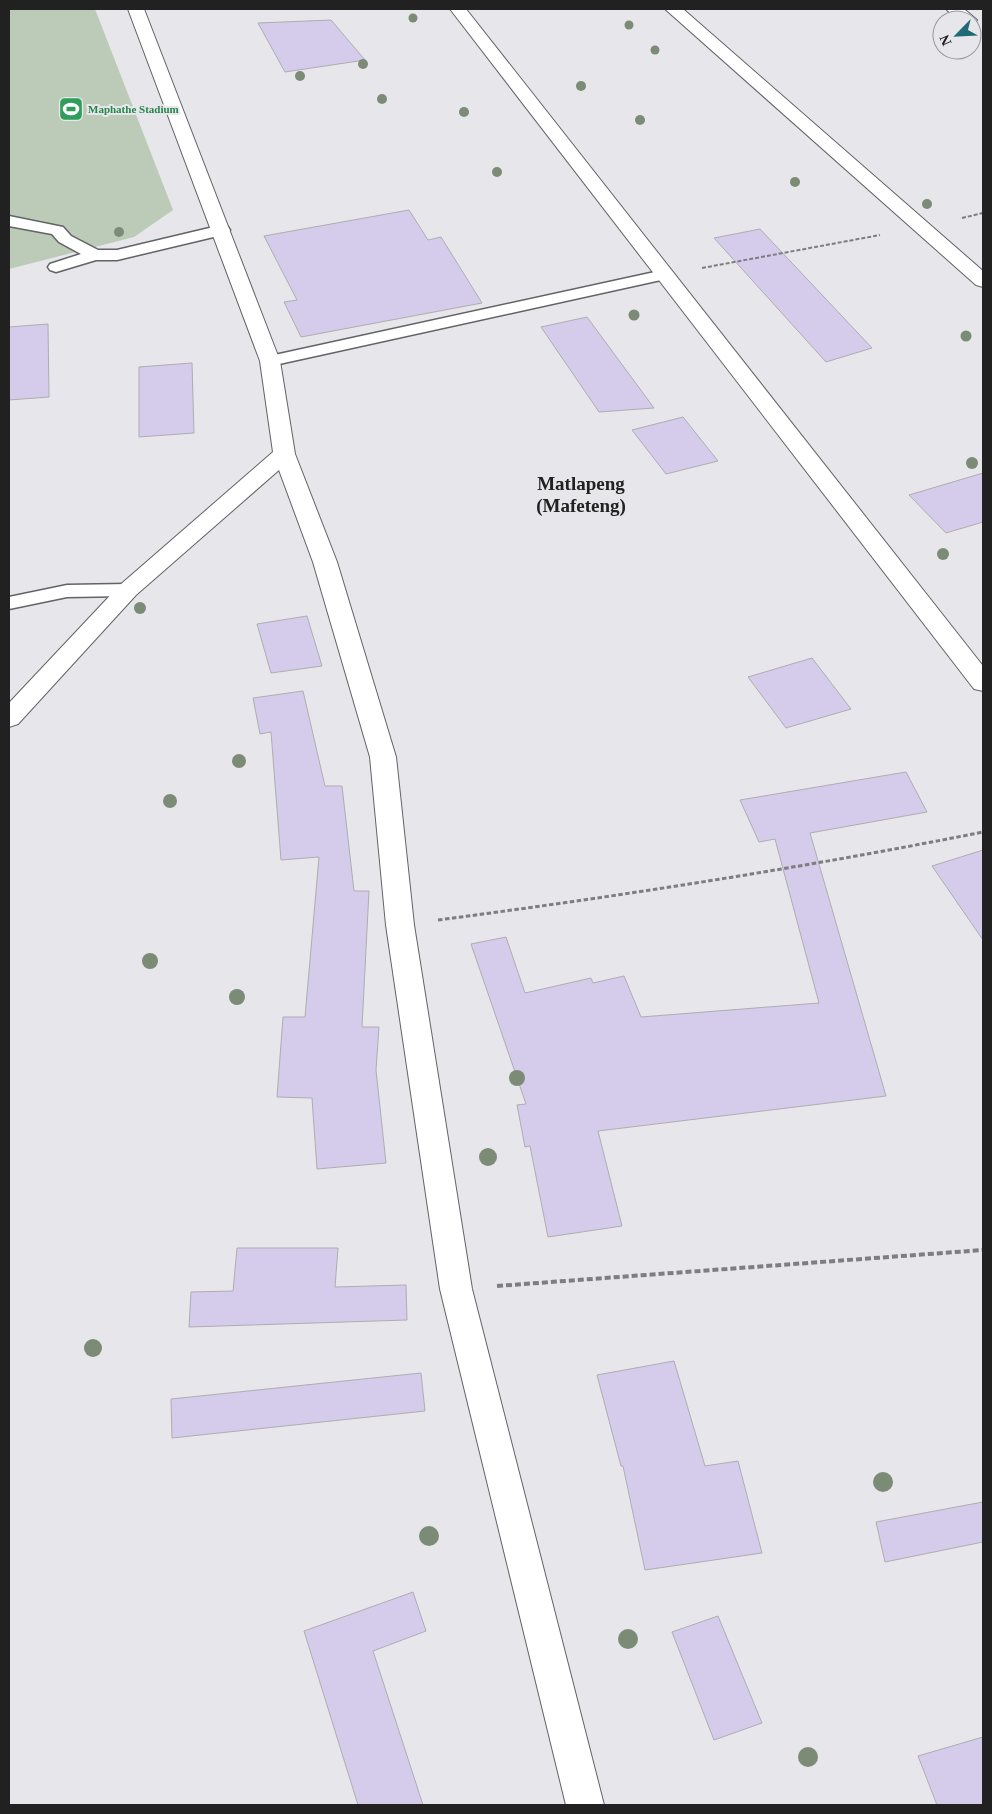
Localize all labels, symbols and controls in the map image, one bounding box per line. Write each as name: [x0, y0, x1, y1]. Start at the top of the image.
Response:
north arrow: [932, 10, 982, 60]
text: N: [937, 32, 954, 48]
sports icon: Maphathe Stadium: [58, 96, 84, 122]
place label: Maphathe Stadium: [88, 103, 179, 115]
district label: Matlapeng (Mafeteng): [536, 473, 626, 517]

